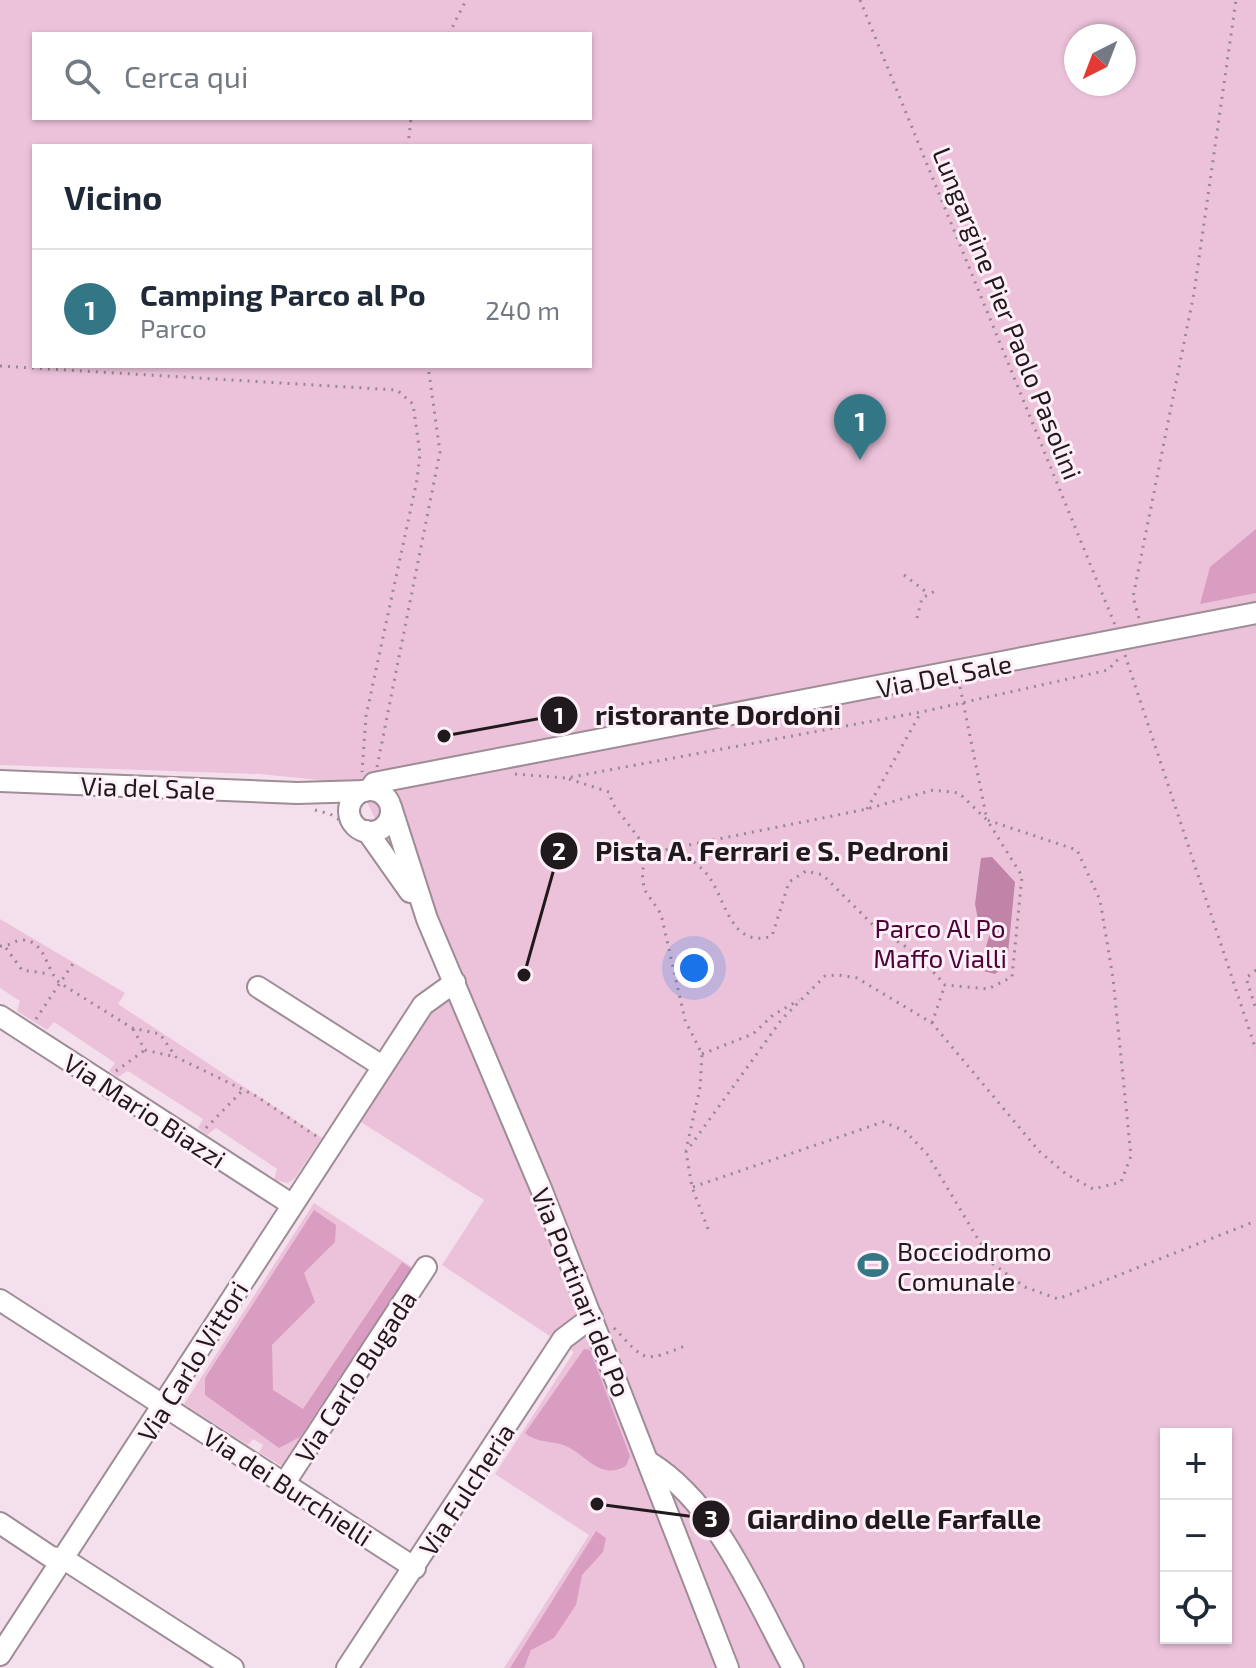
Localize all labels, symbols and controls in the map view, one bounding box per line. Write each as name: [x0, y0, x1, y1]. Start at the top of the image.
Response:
north arrow: [1064, 24, 1136, 96]
search box: [32, 32, 592, 120]
icon: search: [60, 54, 104, 98]
text: Cerca qui: [124, 58, 248, 94]
street label: Lungargine Pier Paolo Pasolini: [927, 142, 1089, 484]
text: Vicino: [64, 176, 162, 217]
text: Camping Parco al Po: [140, 276, 426, 312]
text: 1: [84, 294, 96, 325]
text: 240 m: [485, 294, 560, 325]
text: Parco: [140, 312, 207, 343]
pin: 1: [834, 394, 886, 460]
street label: Via Del Sale: [874, 647, 1014, 703]
callout: ristorante Dordoni: [539, 689, 857, 741]
text: ristorante Dordoni: [595, 697, 841, 731]
text: 1: [554, 700, 564, 729]
street label: Via del Sale: [80, 769, 216, 805]
callout: Pista A. Ferrari e S. Pedroni: [539, 825, 966, 877]
text: Pista A. Ferrari e S. Pedroni: [595, 833, 949, 867]
text: 2: [552, 836, 566, 865]
park label: Parco Al Po Maffo Vialli: [873, 912, 1007, 973]
your location: [674, 948, 714, 988]
street label: Via Mario Biazzi: [58, 1046, 232, 1174]
street label: Via Portinari del Po: [526, 1183, 638, 1401]
place label: Bocciodromo Comunale: [897, 1235, 1052, 1296]
sports icon: Bocciodromo Comunale: [856, 1248, 890, 1282]
street label: Via Carlo Vittori: [130, 1275, 254, 1447]
street label: Via Carlo Bugada: [288, 1284, 422, 1468]
street label: Via Fulcheria: [412, 1417, 520, 1561]
street label: Via dei Burchielli: [198, 1420, 378, 1552]
map controls: [1160, 1428, 1232, 1644]
button: +: [1160, 1428, 1232, 1500]
callout: Giardino delle Farfalle: [691, 1493, 1057, 1545]
button: −: [1160, 1500, 1232, 1572]
text: Giardino delle Farfalle: [747, 1501, 1041, 1535]
text: 3: [704, 1503, 718, 1532]
button: locate: [1160, 1572, 1232, 1644]

